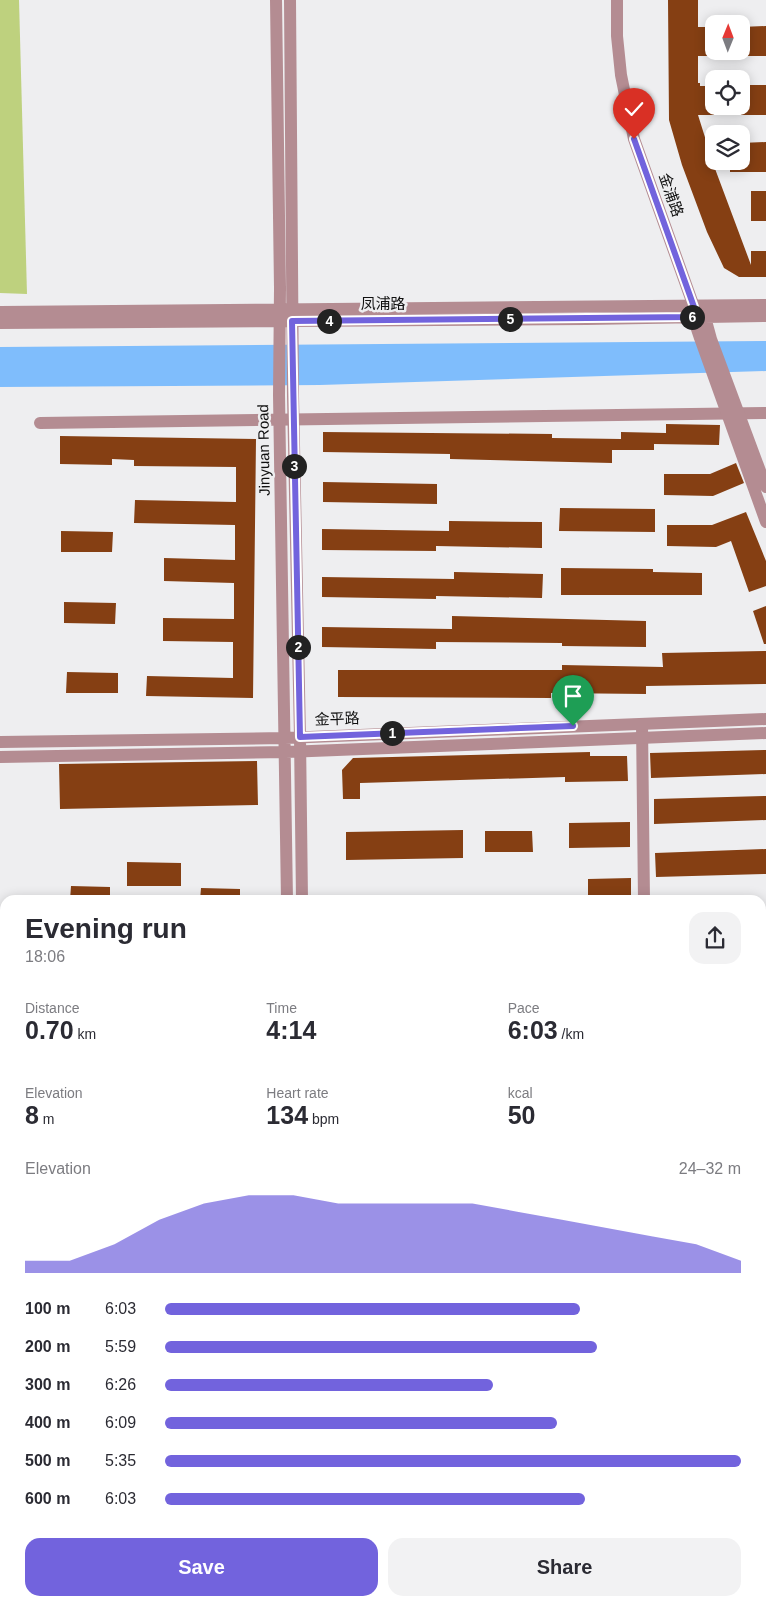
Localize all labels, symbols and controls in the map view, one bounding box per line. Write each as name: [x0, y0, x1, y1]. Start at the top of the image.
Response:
north arrow: [705, 15, 750, 60]
map controls: [705, 15, 750, 170]
button: locate: [705, 70, 750, 115]
pin: [613, 88, 655, 139]
icon: check: [620, 95, 648, 123]
button: layers: [705, 125, 750, 170]
street label: 金浦路: [656, 171, 687, 219]
street label: 凤浦路: [360, 295, 406, 312]
pin: 6: [680, 304, 704, 330]
pin: 5: [498, 306, 522, 332]
pin: 4: [316, 308, 342, 334]
text: 6: [689, 309, 696, 325]
text: 5: [507, 311, 514, 327]
text: 4: [326, 313, 333, 329]
street label: Jinyuan Road: [254, 404, 273, 496]
pin: 3: [282, 454, 306, 478]
text: 3: [291, 458, 298, 474]
pin: 2: [286, 634, 310, 660]
text: 2: [295, 639, 302, 655]
pin: [552, 675, 594, 726]
icon: arrive: [559, 682, 587, 710]
street label: 金平路: [314, 709, 360, 728]
pin: 1: [380, 720, 404, 746]
text: 1: [389, 725, 396, 741]
button: share: [689, 912, 741, 964]
text: Evening run: [25, 913, 187, 944]
text: 18:06: [25, 948, 65, 965]
text: Distance: [25, 1000, 79, 1016]
text: Time: [266, 1000, 297, 1016]
text: Pace: [508, 1000, 540, 1016]
text: 0.70: [25, 1016, 74, 1044]
text: 4:14: [266, 1016, 316, 1044]
text: 6:03: [508, 1016, 558, 1044]
text: km: [74, 1026, 96, 1042]
text: /km: [558, 1026, 584, 1042]
text: Elevation: [25, 1085, 83, 1101]
text: Heart rate: [266, 1085, 329, 1101]
text: kcal: [508, 1085, 533, 1101]
text: 8: [25, 1101, 39, 1129]
text: 134: [266, 1101, 308, 1129]
text: 50: [508, 1101, 535, 1129]
text: m: [39, 1111, 54, 1127]
text: bpm: [308, 1111, 339, 1127]
text: Elevation: [25, 1160, 91, 1177]
text: 24–32 m: [679, 1160, 741, 1177]
text: 100 m: [25, 1300, 70, 1317]
text: 6:03: [105, 1300, 136, 1317]
text: 200 m: [25, 1338, 70, 1355]
text: 5:59: [105, 1338, 136, 1355]
text: 300 m: [25, 1376, 70, 1393]
text: 6:26: [105, 1376, 136, 1393]
text: 400 m: [25, 1414, 70, 1431]
text: 6:09: [105, 1414, 136, 1431]
text: 500 m: [25, 1452, 70, 1469]
text: 5:35: [105, 1452, 136, 1469]
text: 600 m: [25, 1490, 70, 1507]
text: 6:03: [105, 1490, 136, 1507]
button: Save: [25, 1538, 378, 1596]
button: Share: [388, 1538, 741, 1596]

